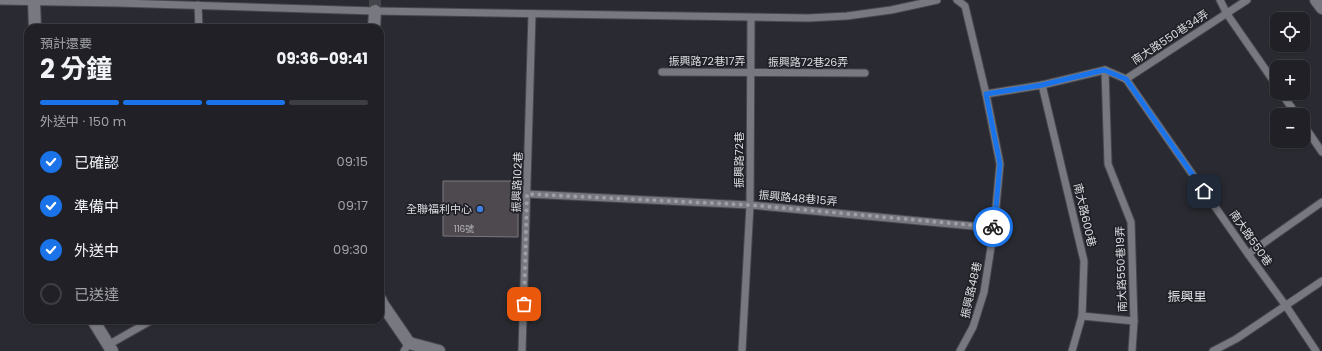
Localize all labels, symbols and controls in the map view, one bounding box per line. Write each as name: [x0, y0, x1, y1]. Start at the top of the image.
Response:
street label: 南大路550巷34弄: [1128, 6, 1212, 68]
map controls: [1270, 12, 1310, 148]
button: locate: [1270, 12, 1310, 52]
text: 預計還要: [40, 34, 92, 53]
text: 09:36–09:41: [277, 48, 368, 69]
text: 2 分鐘: [40, 51, 112, 87]
street label: 振興路72巷17弄: [669, 53, 745, 69]
street label: 振興路72巷26弄: [768, 54, 848, 70]
button: +: [1270, 60, 1310, 100]
button: −: [1270, 108, 1310, 148]
text: 外送中 · 150 m: [40, 112, 126, 131]
street label: 振興路72巷: [731, 132, 747, 188]
icon: check: [40, 151, 62, 173]
street label: 振興路102巷: [508, 151, 526, 213]
text: 已確認: [74, 152, 119, 173]
text: 09:15: [337, 152, 368, 171]
pin: [1187, 174, 1221, 208]
icon: home: [1193, 180, 1215, 202]
street label: 南大路600巷: [1070, 182, 1100, 248]
street label: 振興路48巷15弄: [758, 187, 838, 209]
icon: check: [40, 195, 62, 217]
text: 準備中: [74, 196, 119, 217]
text: 09:17: [338, 196, 368, 215]
place label: 全聯福利中心: [406, 201, 472, 217]
marker: 全聯福利中心: [475, 204, 485, 214]
courier: [973, 207, 1013, 247]
street label: 南大路550巷: [1226, 207, 1276, 269]
icon: bike: [982, 216, 1004, 238]
house number: 116號: [454, 223, 474, 235]
street label: 南大路550巷19弄: [1112, 226, 1130, 312]
icon: check: [40, 239, 62, 261]
text: 外送中: [74, 240, 119, 261]
text: 09:30: [333, 240, 368, 259]
street label: 振興路48巷: [957, 260, 985, 320]
text: 已送達: [74, 284, 119, 305]
pin: [507, 287, 541, 321]
district label: 振興里: [1167, 287, 1207, 306]
icon: bag: [513, 293, 535, 315]

